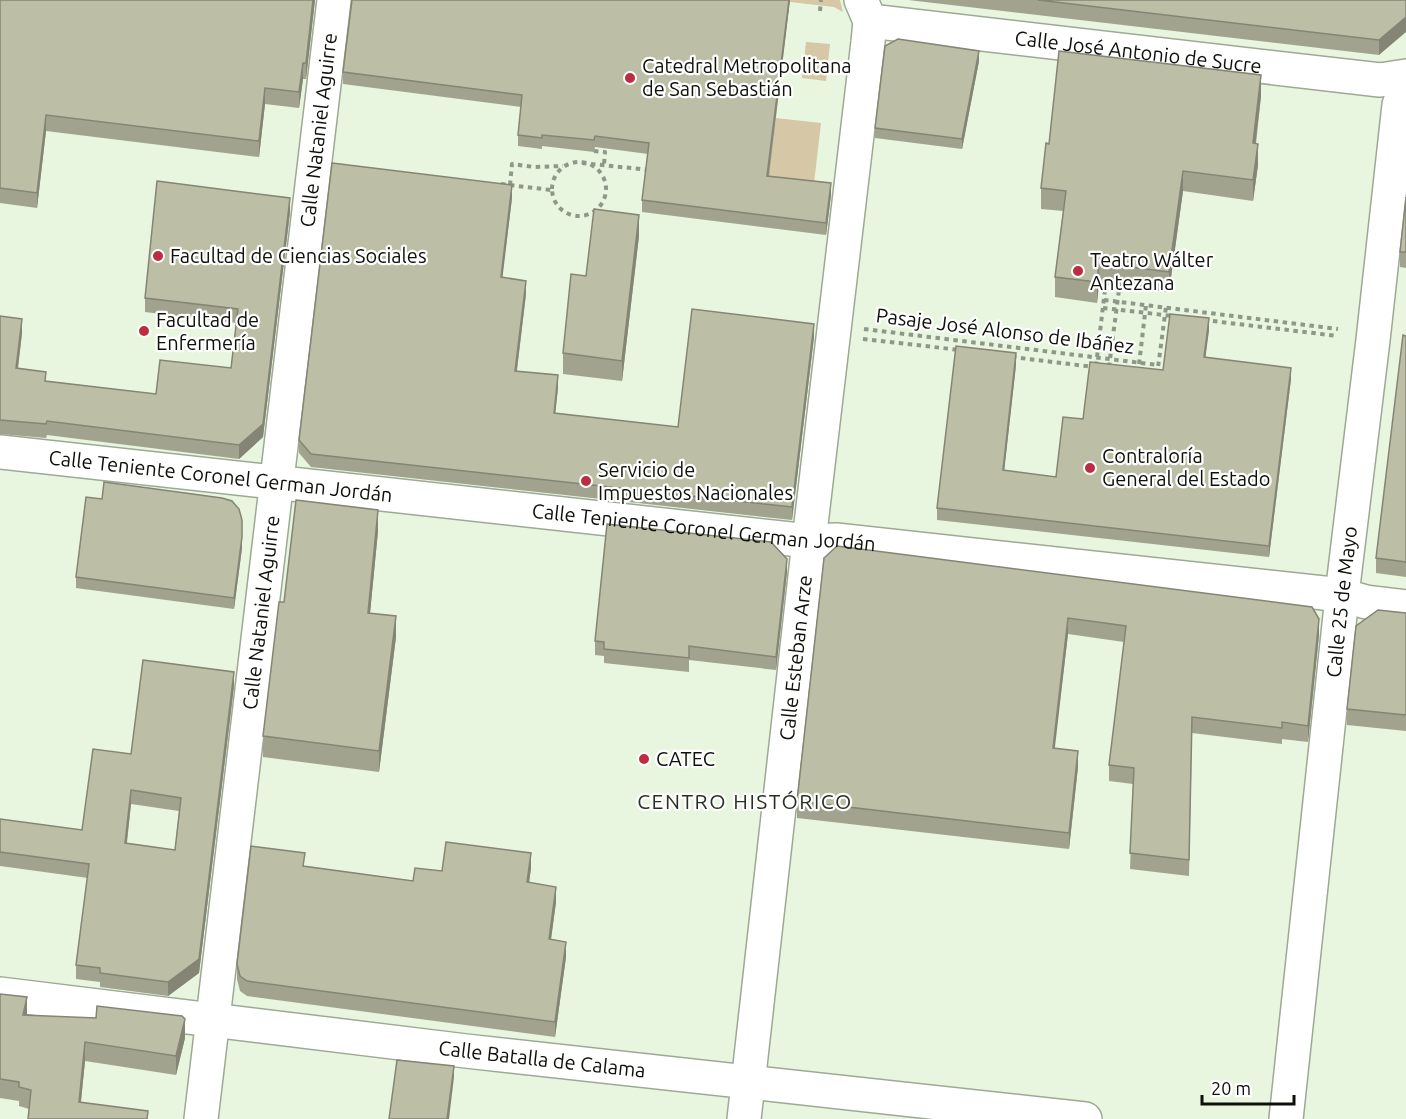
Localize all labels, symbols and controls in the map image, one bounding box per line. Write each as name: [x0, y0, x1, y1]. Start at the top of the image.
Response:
street label: Calle José Antonio de Sucre: [1014, 26, 1263, 77]
street label: Calle Nataniel Aguirre: [295, 31, 341, 228]
place label: Catedral Metropolitana de San Sebastián: [642, 54, 852, 100]
marker: Catedral Metropolitana de San Sebastián: [623, 71, 637, 85]
place label: Facultad de Ciencias Sociales: [170, 244, 427, 267]
place label: Teatro Wálter Antezana: [1090, 248, 1214, 294]
marker: Facultad de Ciencias Sociales: [151, 249, 165, 263]
marker: Teatro Wálter Antezana: [1071, 264, 1085, 278]
street label: Pasaje José Alonso de Ibáñez: [875, 303, 1135, 358]
place label: Facultad de Enfermería: [156, 308, 259, 354]
marker: Facultad de Enfermería: [137, 324, 151, 338]
place label: Contraloría General del Estado: [1102, 444, 1270, 490]
street label: Calle Teniente Coronel German Jordán: [48, 445, 394, 506]
place label: Servicio de Impuestos Nacionales: [598, 458, 793, 504]
marker: Contraloría General del Estado: [1083, 461, 1097, 475]
marker: Servicio de Impuestos Nacionales: [579, 474, 593, 488]
street label: Calle Teniente Coronel German Jordán: [531, 499, 877, 555]
street label: Calle Nataniel Aguirre: [238, 514, 284, 711]
street label: Calle 25 de Mayo: [1321, 525, 1361, 679]
street label: Calle Esteban Arze: [775, 574, 816, 742]
place label: CATEC: [656, 747, 715, 770]
marker: CATEC: [637, 752, 651, 766]
district label: CENTRO HISTÓRICO: [637, 789, 853, 813]
street label: Calle Batalla de Calama: [437, 1036, 647, 1082]
scale bar: [1202, 1068, 1294, 1106]
text: 20 m: [1211, 1078, 1251, 1098]

